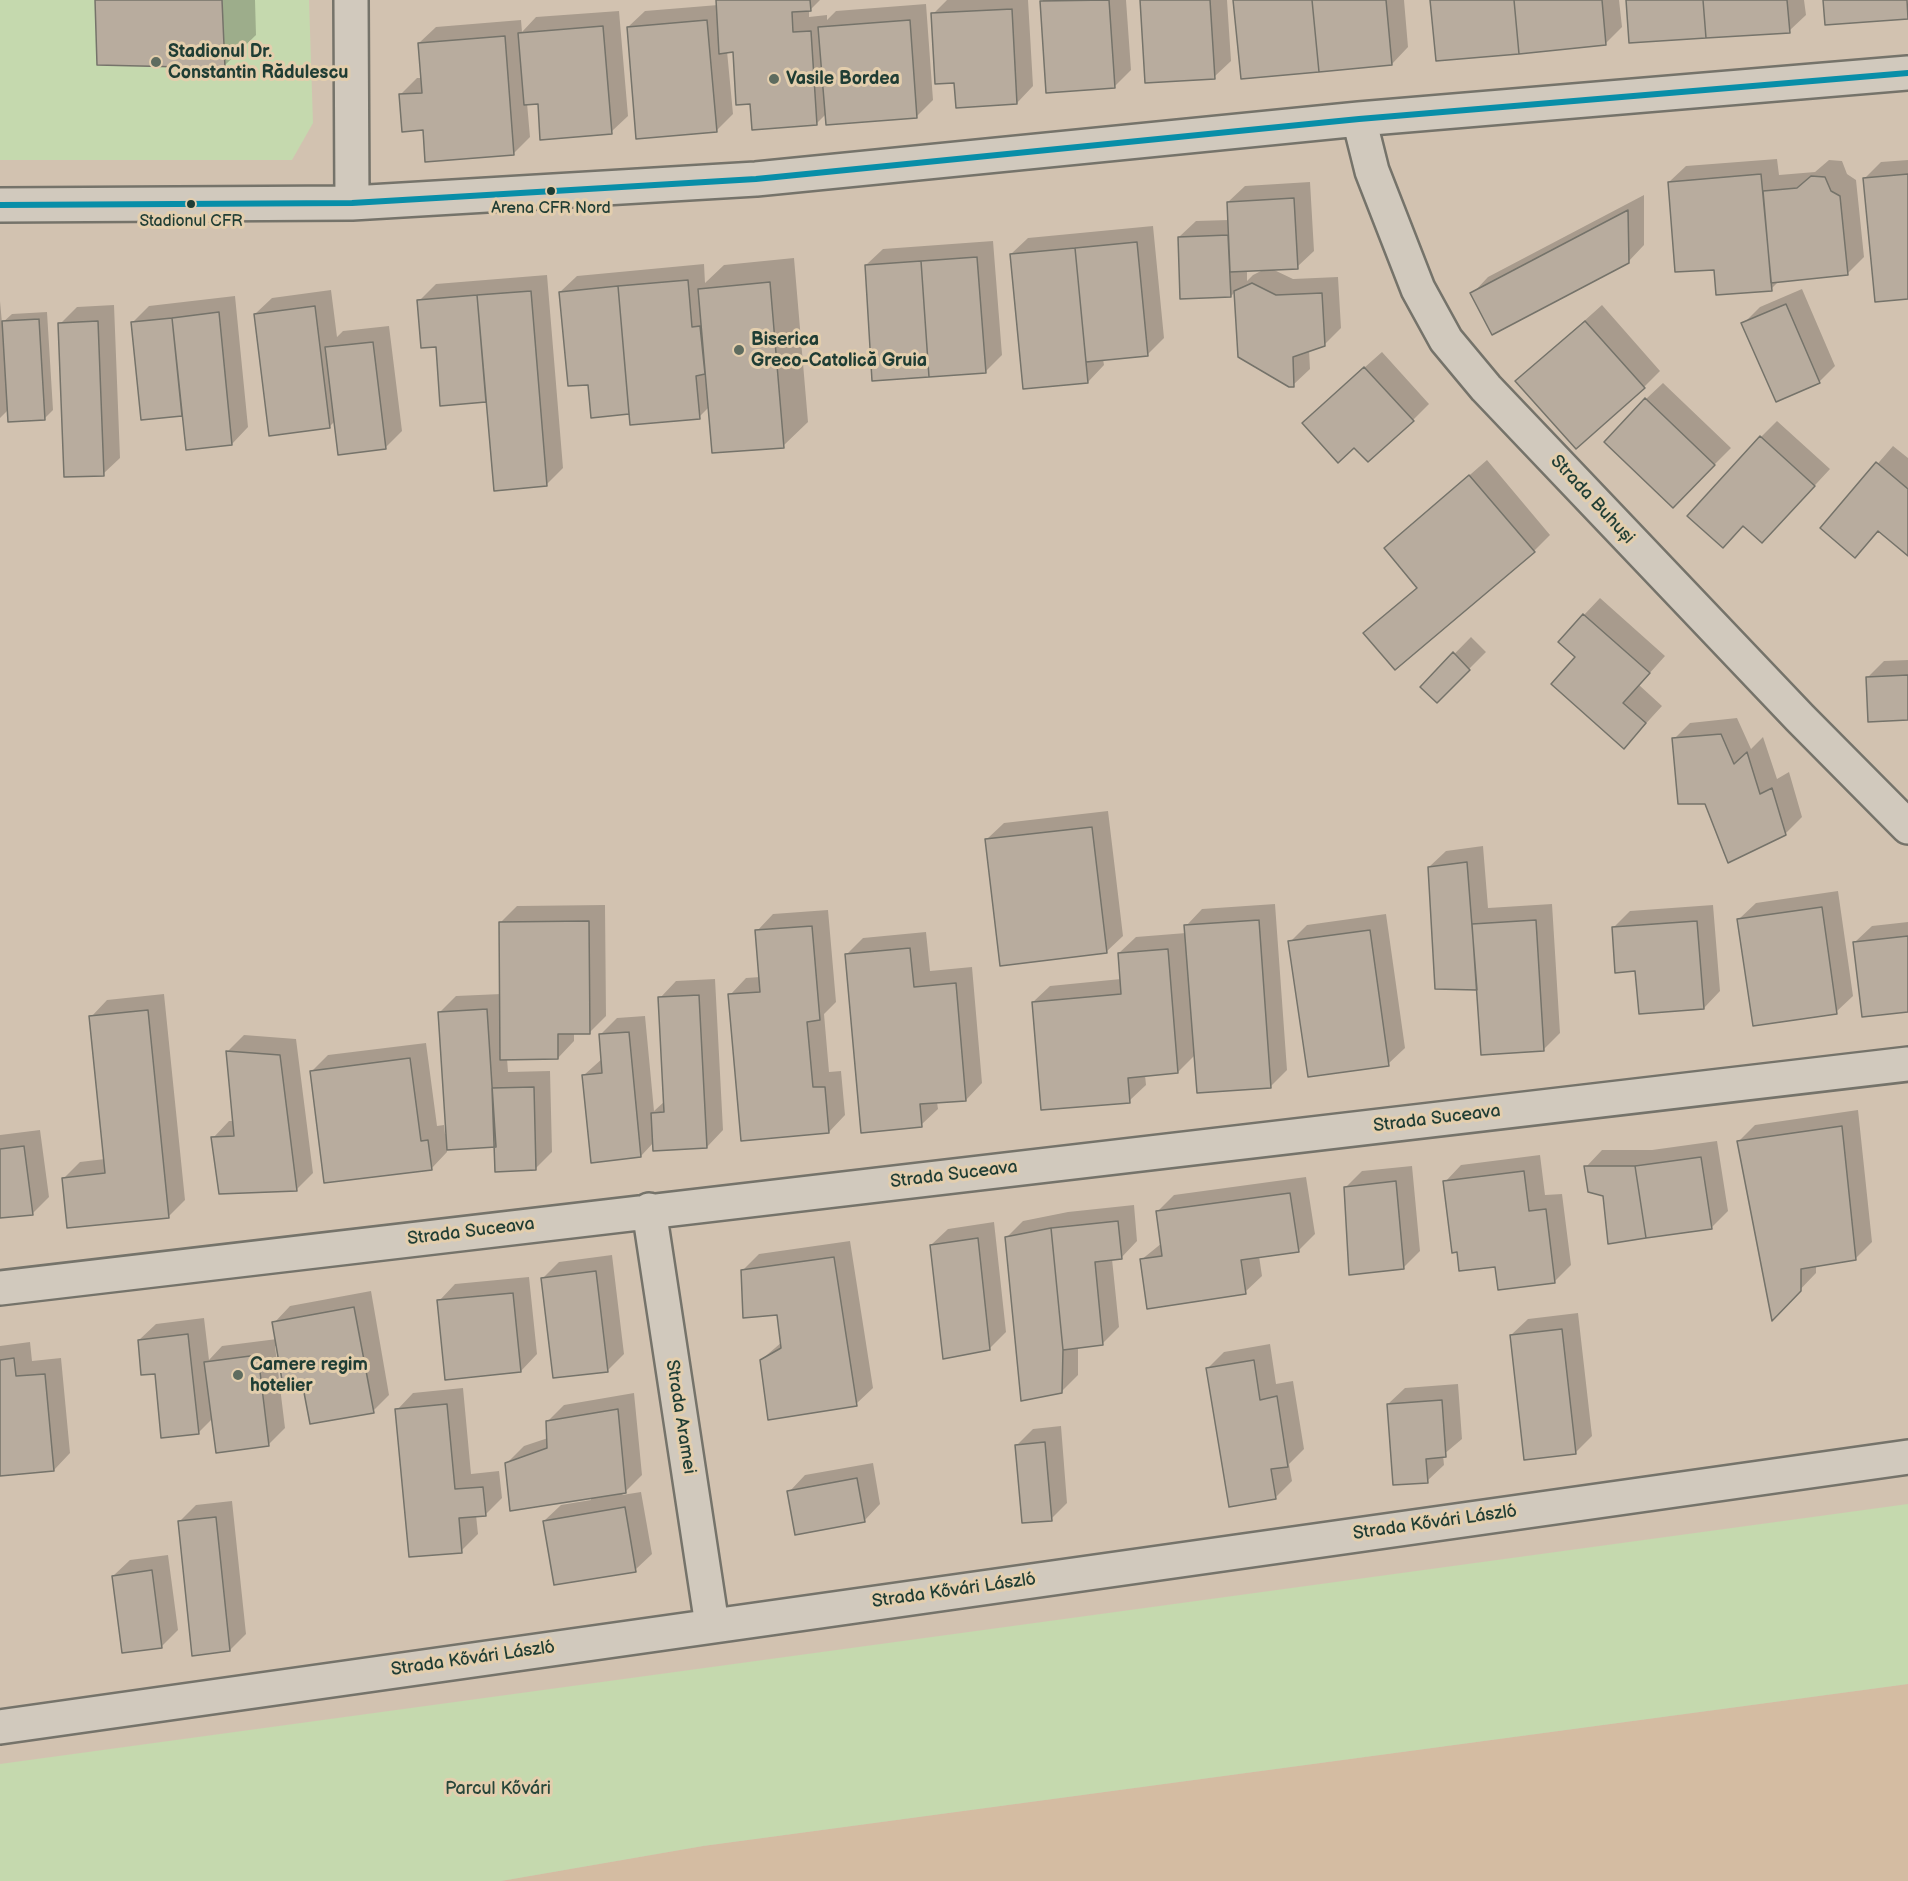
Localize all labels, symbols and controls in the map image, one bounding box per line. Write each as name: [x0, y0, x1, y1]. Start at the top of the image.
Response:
place label: Stadionul Dr. Constantin Rădulescu: [168, 41, 348, 84]
marker: Stadionul Dr. Constantin Rădulescu: [149, 55, 163, 69]
place label: Vasile Bordea: [786, 68, 900, 90]
marker: Vasile Bordea: [767, 72, 781, 86]
marker: Arena CFR Nord: [545, 185, 557, 197]
marker: Stadionul CFR: [185, 198, 197, 210]
place label: Arena CFR Nord: [491, 199, 611, 219]
place label: Stadionul CFR: [139, 212, 243, 232]
place label: Biserica Greco-Catolică Gruia: [751, 329, 927, 372]
marker: Biserica Greco-Catolică Gruia: [732, 343, 746, 357]
street label: Strada Buhuși: [1545, 451, 1639, 549]
street label: Strada Suceava: [1372, 1100, 1502, 1138]
street label: Strada Suceava: [889, 1156, 1019, 1194]
street label: Strada Suceava: [406, 1213, 536, 1251]
place label: Camere regim hotelier: [250, 1354, 368, 1396]
street label: Strada Aramei: [660, 1358, 700, 1476]
marker: Camere regim hotelier: [231, 1368, 245, 1382]
street label: Strada Kővári László: [1352, 1501, 1518, 1545]
street label: Strada Kővári László: [871, 1569, 1037, 1613]
street label: Strada Kővári László: [390, 1637, 556, 1681]
park label: Parcul Kővári: [445, 1778, 551, 1800]

